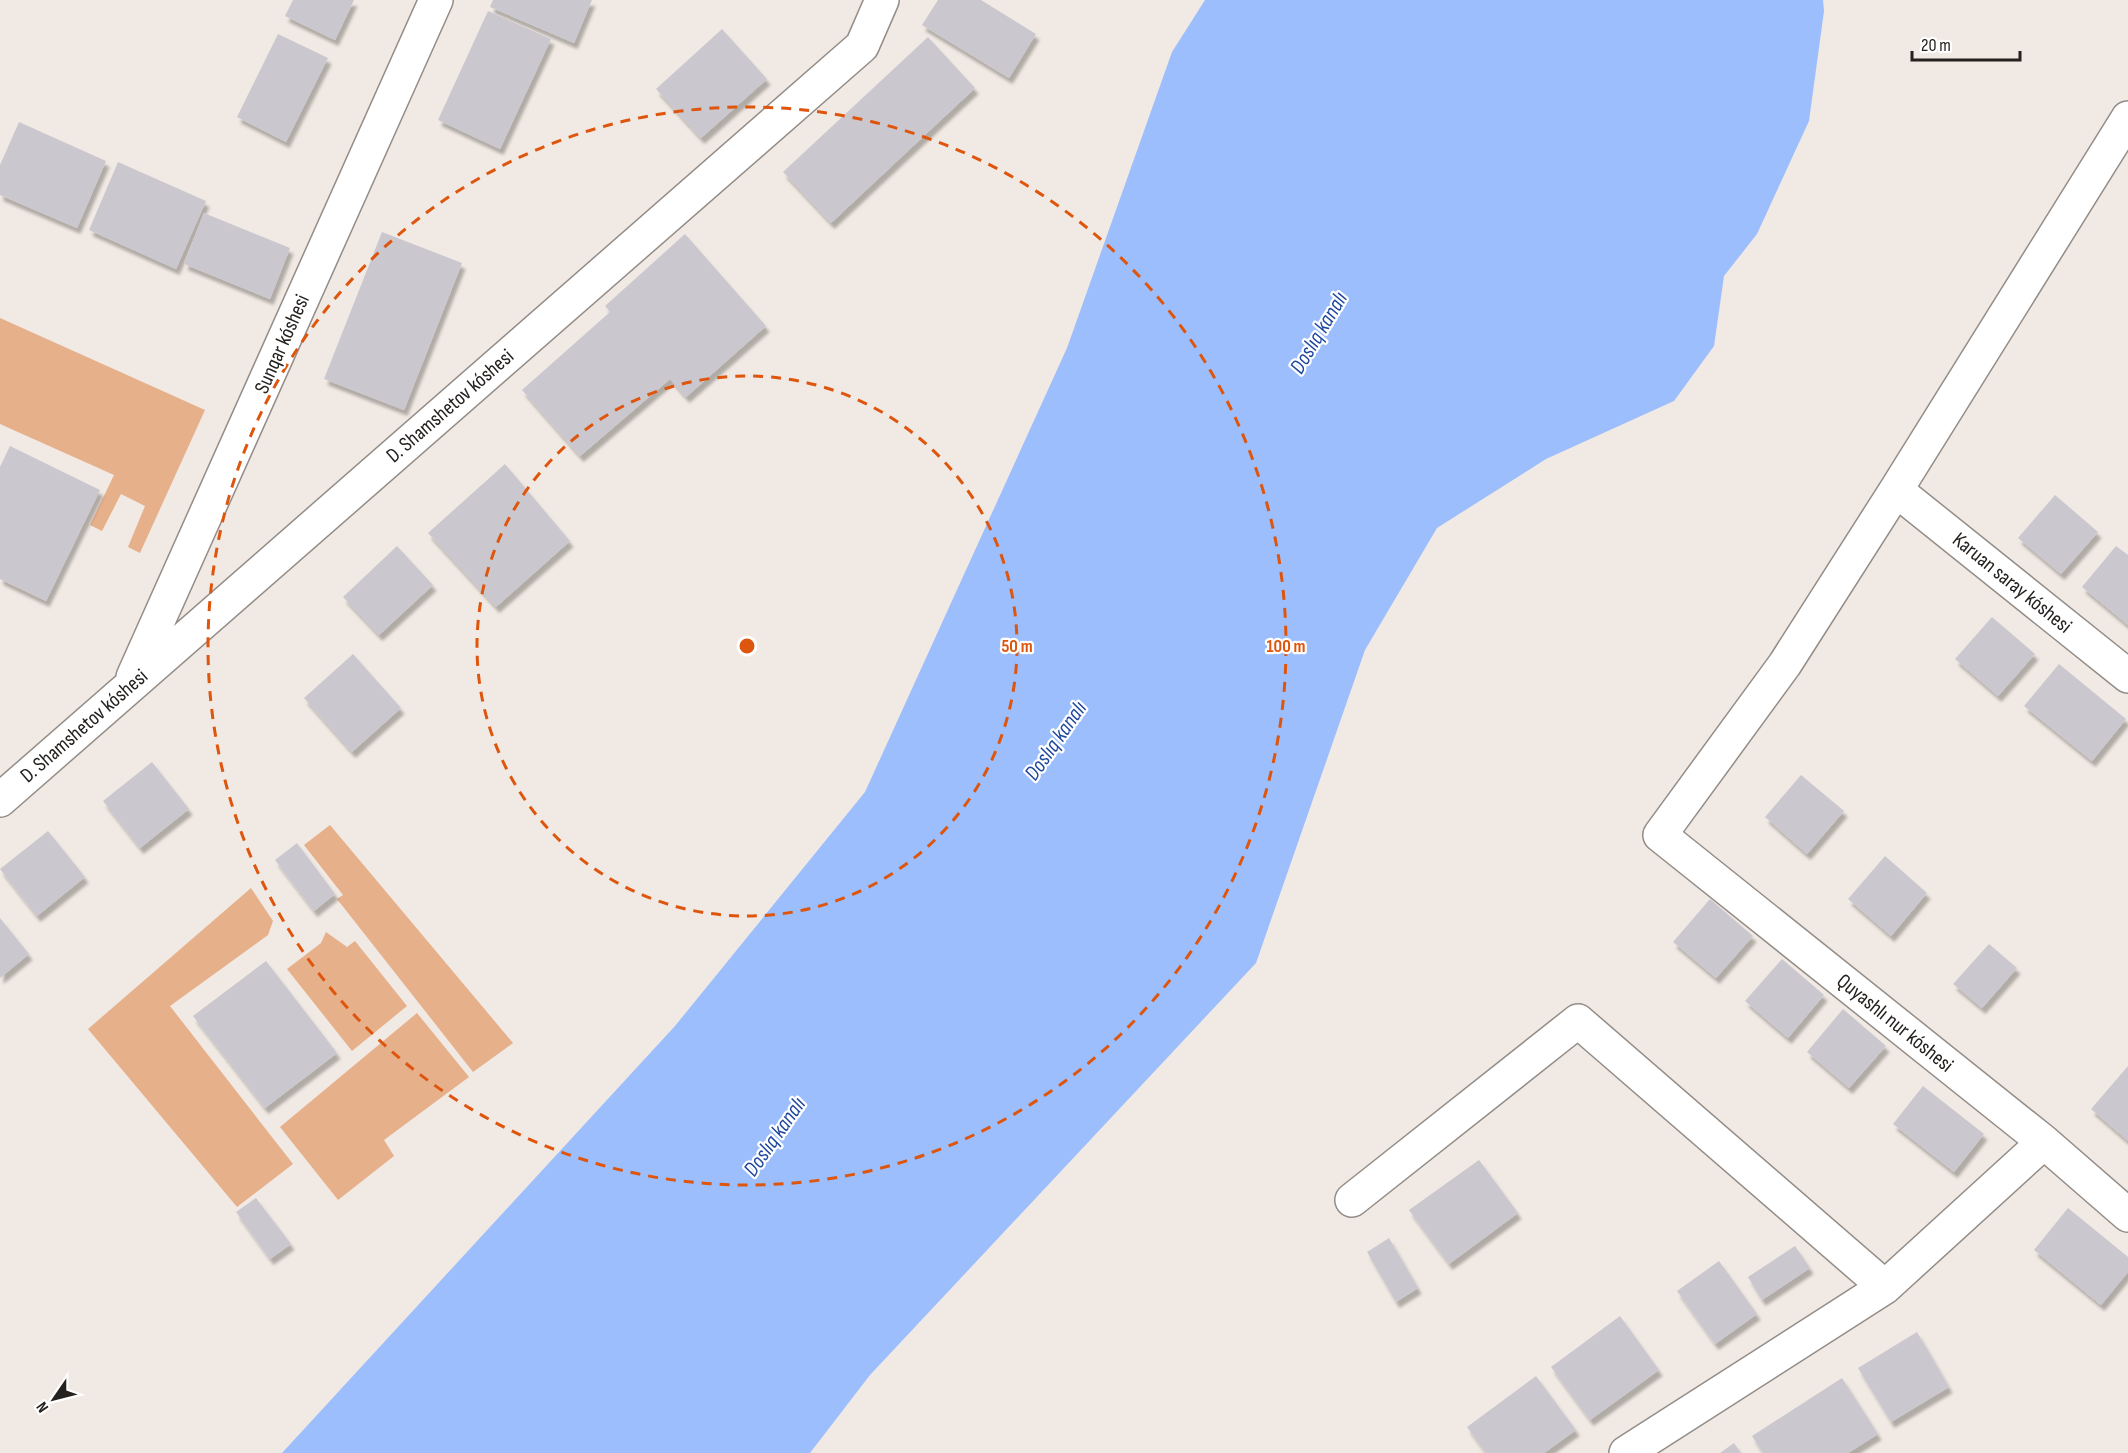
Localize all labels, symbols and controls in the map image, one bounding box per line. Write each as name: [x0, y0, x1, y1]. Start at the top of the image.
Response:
scale bar: [1912, 24, 2020, 62]
text: 20 m: [1921, 35, 1951, 56]
water label: Doslıq kanalı: [1284, 287, 1354, 379]
street label: Sunqar kóshesi: [249, 291, 315, 397]
street label: D. Shamshetov kóshesi: [381, 344, 519, 468]
street label: Karuan saray kóshesi: [1947, 527, 2077, 639]
centre of rings: [737, 636, 757, 656]
text: 50 m: [1001, 636, 1033, 657]
text: 100 m: [1267, 636, 1306, 657]
street label: D. Shamshetov kóshesi: [15, 664, 153, 788]
water label: Doslıq kanalı: [1019, 696, 1093, 786]
street label: Quyashlı nur kóshesi: [1832, 968, 1958, 1078]
water label: Doslıq kanalı: [738, 1092, 812, 1182]
north arrow: [24, 1369, 84, 1429]
text: N: [33, 1398, 53, 1416]

